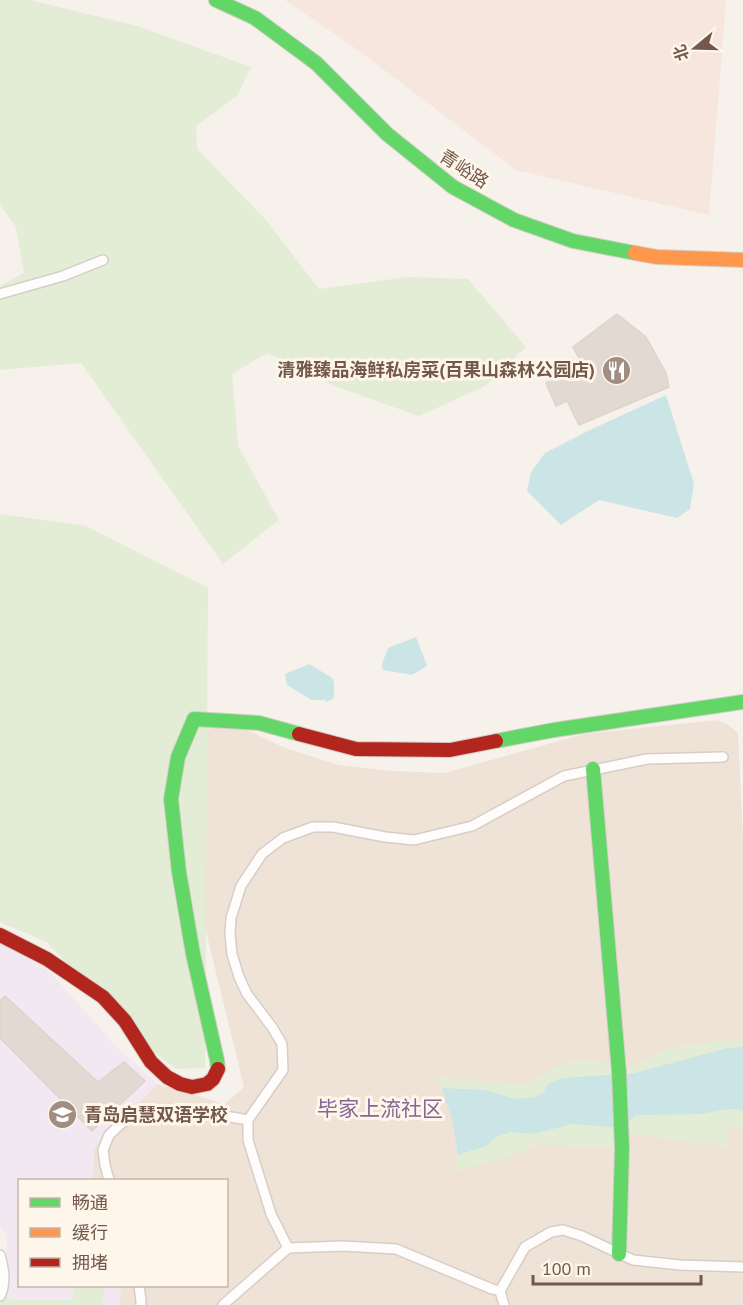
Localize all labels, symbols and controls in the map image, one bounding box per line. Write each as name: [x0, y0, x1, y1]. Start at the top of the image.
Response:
north arrow: [665, 18, 725, 78]
text: 北: [669, 42, 693, 64]
street label: 青峪路: [435, 144, 493, 193]
restaurant icon: 清雅臻品海鲜私房菜(百果山森林公园店): [600, 354, 632, 386]
place label: 清雅臻品海鲜私房菜(百果山森林公园店): [277, 358, 595, 381]
district label: 毕家上流社区: [317, 1095, 443, 1122]
school or university icon: 青岛启慧双语学校: [47, 1099, 79, 1131]
place label: 青岛启慧双语学校: [84, 1103, 228, 1126]
legend: [18, 1179, 228, 1287]
text: 畅通: [72, 1191, 108, 1214]
text: 缓行: [72, 1221, 108, 1244]
scale bar: [533, 1248, 701, 1286]
text: 拥堵: [72, 1251, 108, 1274]
text: 100 m: [542, 1257, 591, 1280]

